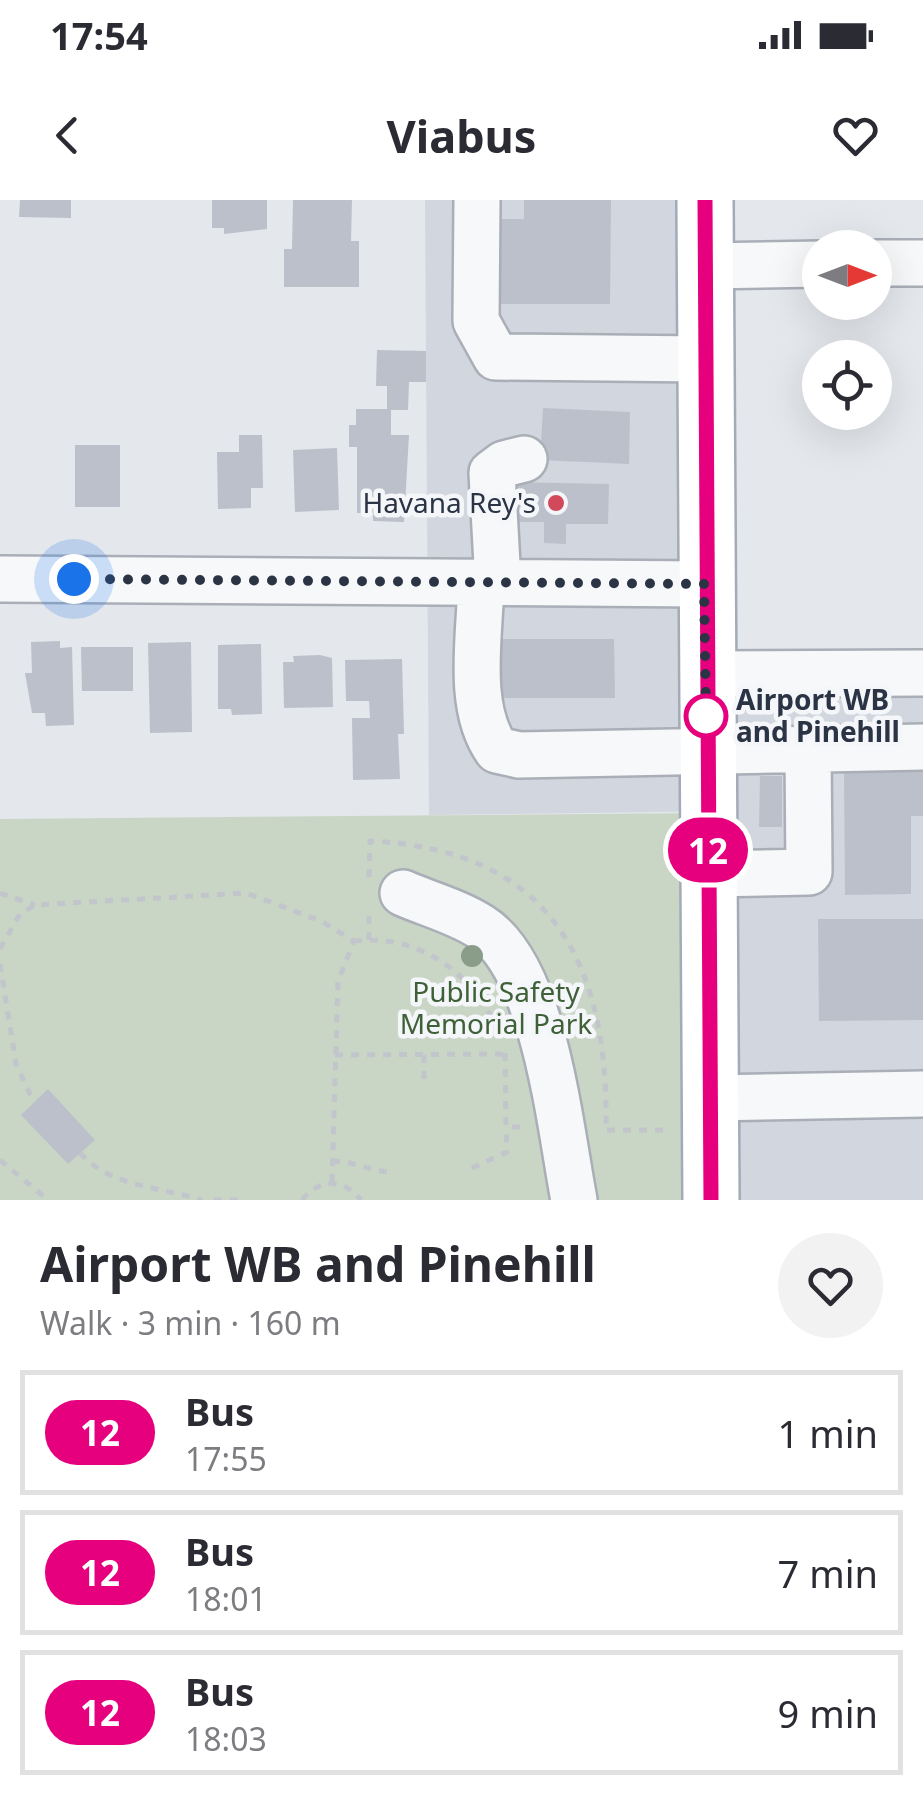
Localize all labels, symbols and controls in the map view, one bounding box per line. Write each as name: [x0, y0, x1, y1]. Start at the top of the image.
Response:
text: 17:54: [50, 9, 148, 61]
text: Viabus: [387, 105, 536, 166]
icon: back: [40, 108, 95, 163]
icon: heart: [828, 108, 883, 163]
north arrow: [802, 230, 892, 320]
map controls: [802, 230, 892, 430]
button: locate: [802, 340, 892, 430]
place label: Havana Rey's: [362, 483, 536, 521]
marker: Havana Rey's: [545, 492, 567, 514]
your location: [49, 554, 99, 604]
place label: Airport WB and Pinehill: [736, 680, 900, 750]
marker: Airport WB and Pinehill: [685, 695, 727, 737]
line badge: 12: [663, 818, 753, 882]
text: 12: [688, 827, 728, 874]
park label: Public Safety Memorial Park: [400, 972, 592, 1042]
text: Airport WB and Pinehill: [40, 1231, 596, 1296]
button: heart: [778, 1233, 883, 1338]
text: Walk · 3 min · 160 m: [40, 1301, 341, 1344]
text: Bus: [185, 1385, 254, 1437]
text: 1 min: [778, 1407, 878, 1459]
text: 12: [80, 1409, 120, 1456]
text: 17:55: [185, 1437, 267, 1480]
text: Bus: [185, 1525, 254, 1577]
text: 7 min: [778, 1547, 878, 1599]
text: 12: [80, 1549, 120, 1596]
text: 18:01: [185, 1577, 267, 1620]
text: Bus: [185, 1665, 254, 1717]
text: 9 min: [778, 1687, 878, 1739]
text: 12: [80, 1689, 120, 1736]
text: 18:03: [185, 1717, 267, 1760]

